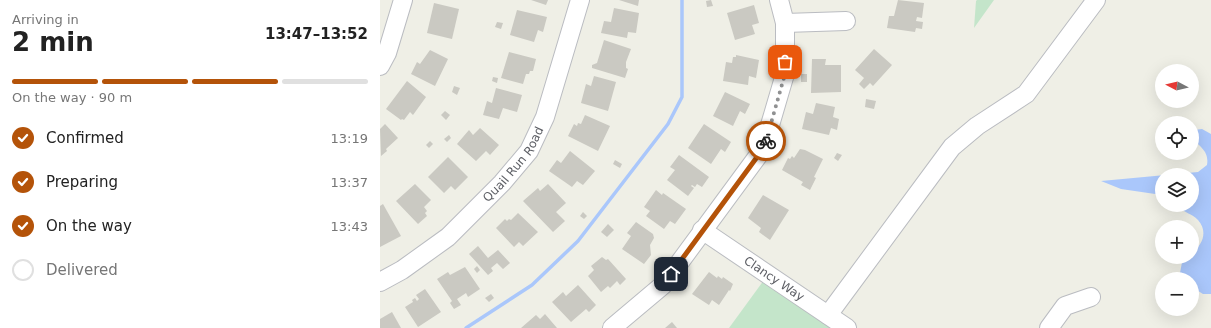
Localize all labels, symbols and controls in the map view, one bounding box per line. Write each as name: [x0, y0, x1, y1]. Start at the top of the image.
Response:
text: Arriving in: [12, 12, 79, 27]
text: 13:47–13:52: [265, 25, 368, 43]
text: 2 min: [12, 27, 94, 57]
pin: [768, 45, 802, 79]
icon: bag: [774, 51, 796, 73]
north arrow: [1155, 64, 1199, 108]
map controls: [1155, 64, 1199, 316]
text: On the way · 90 m: [12, 90, 132, 105]
button: locate: [1155, 116, 1199, 160]
courier: [746, 121, 786, 161]
street label: Quail Run Road: [480, 124, 546, 205]
icon: check: [12, 127, 34, 149]
text: Confirmed: [46, 129, 124, 147]
icon: bike: [755, 130, 777, 152]
text: 13:19: [331, 131, 368, 146]
button: layers: [1155, 168, 1199, 212]
icon: check: [12, 171, 34, 193]
text: Preparing: [46, 173, 118, 191]
text: 13:37: [331, 175, 368, 190]
icon: check: [12, 215, 34, 237]
text: On the way: [46, 217, 132, 235]
text: 13:43: [331, 219, 368, 234]
button: +: [1155, 220, 1199, 264]
street label: Clancy Way: [741, 253, 807, 304]
pin: [654, 257, 688, 291]
text: Delivered: [46, 261, 118, 279]
icon: home: [660, 263, 682, 285]
button: −: [1155, 272, 1199, 316]

